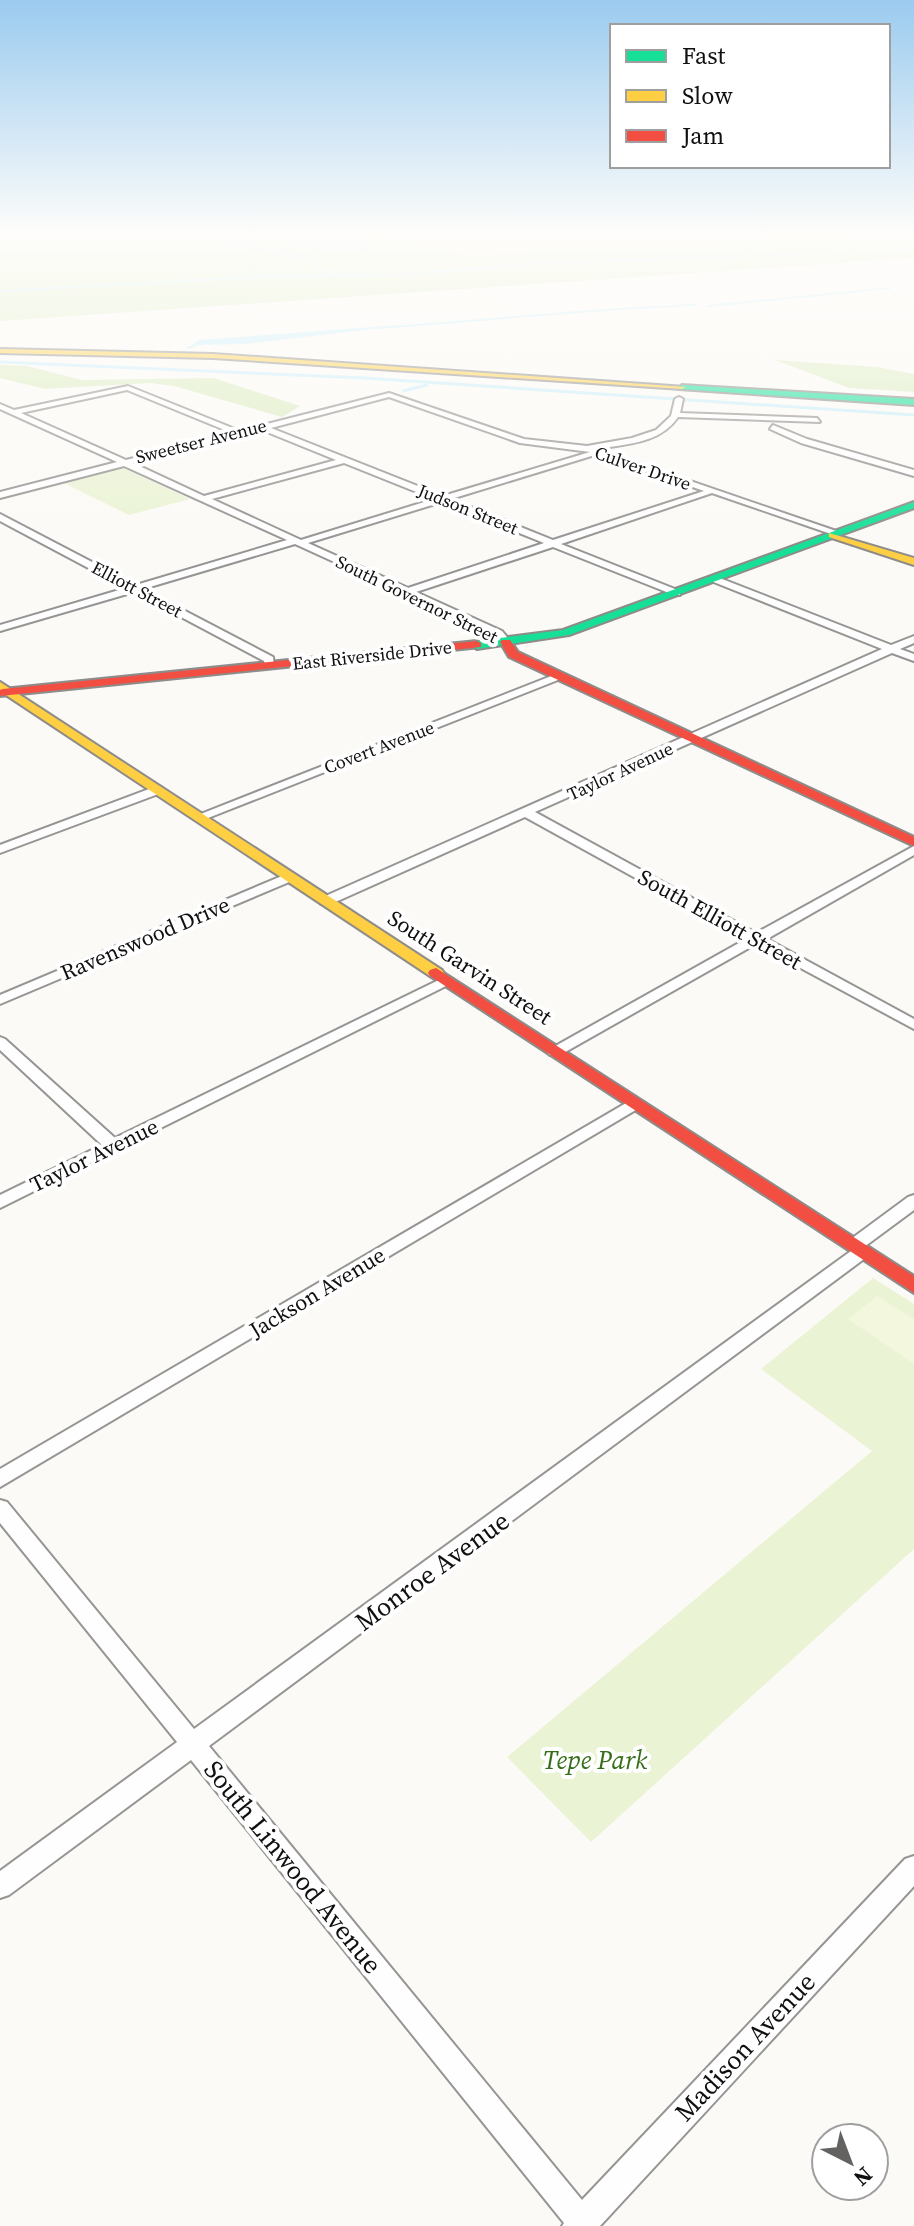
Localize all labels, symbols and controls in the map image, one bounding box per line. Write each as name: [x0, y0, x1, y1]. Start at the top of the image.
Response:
legend: [610, 24, 890, 168]
text: Fast: [682, 39, 726, 72]
text: Slow: [682, 79, 733, 112]
text: Jam: [681, 119, 724, 152]
street label: Sweetser Avenue: [133, 413, 269, 469]
street label: Culver Drive: [592, 440, 694, 496]
street label: Judson Street: [413, 477, 522, 541]
street label: South Governor Street: [332, 549, 502, 649]
street label: Elliott Street: [87, 555, 187, 623]
street label: East Riverside Drive: [291, 634, 453, 676]
street label: Covert Avenue: [320, 715, 438, 779]
street label: Taylor Avenue: [563, 736, 677, 806]
street label: South Elliott Street: [633, 862, 808, 977]
street label: Ravenswood Drive: [56, 889, 234, 987]
street label: South Garvin Street: [382, 903, 559, 1032]
street label: Taylor Avenue: [25, 1111, 163, 1199]
street label: Jackson Avenue: [243, 1240, 391, 1345]
street label: Monroe Avenue: [348, 1503, 516, 1639]
park label: Tepe Park: [543, 1742, 648, 1778]
street label: South Linwood Avenue: [196, 1753, 390, 1981]
street label: Madison Avenue: [667, 1965, 823, 2129]
north arrow: [810, 2122, 890, 2202]
text: N: [847, 2160, 879, 2193]

